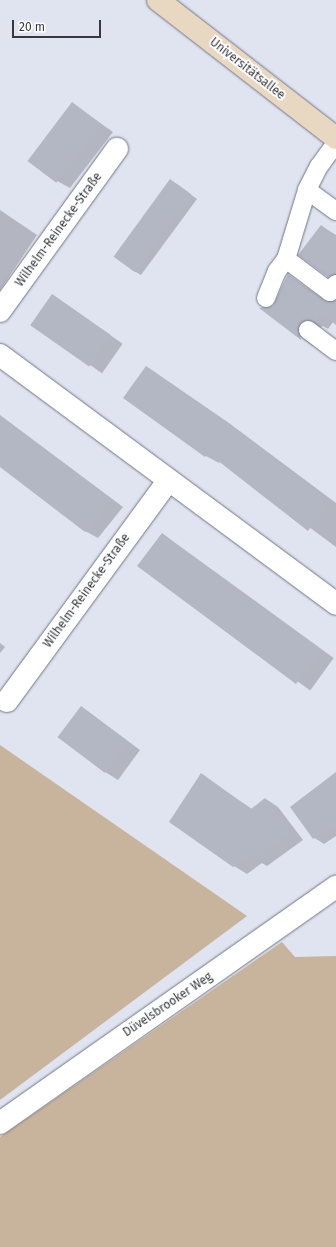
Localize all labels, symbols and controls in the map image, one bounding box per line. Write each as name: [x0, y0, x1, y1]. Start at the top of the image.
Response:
scale bar: [14, 12, 103, 38]
text: 20 m: [19, 20, 45, 34]
street label: Universitätsallee: [207, 35, 287, 103]
street label: Wilhelm-Reinecke-Straße: [13, 170, 105, 290]
street label: Wilhelm-Reinecke-Straße: [41, 531, 133, 651]
street label: Düvelsbrooker Weg: [121, 970, 215, 1040]

